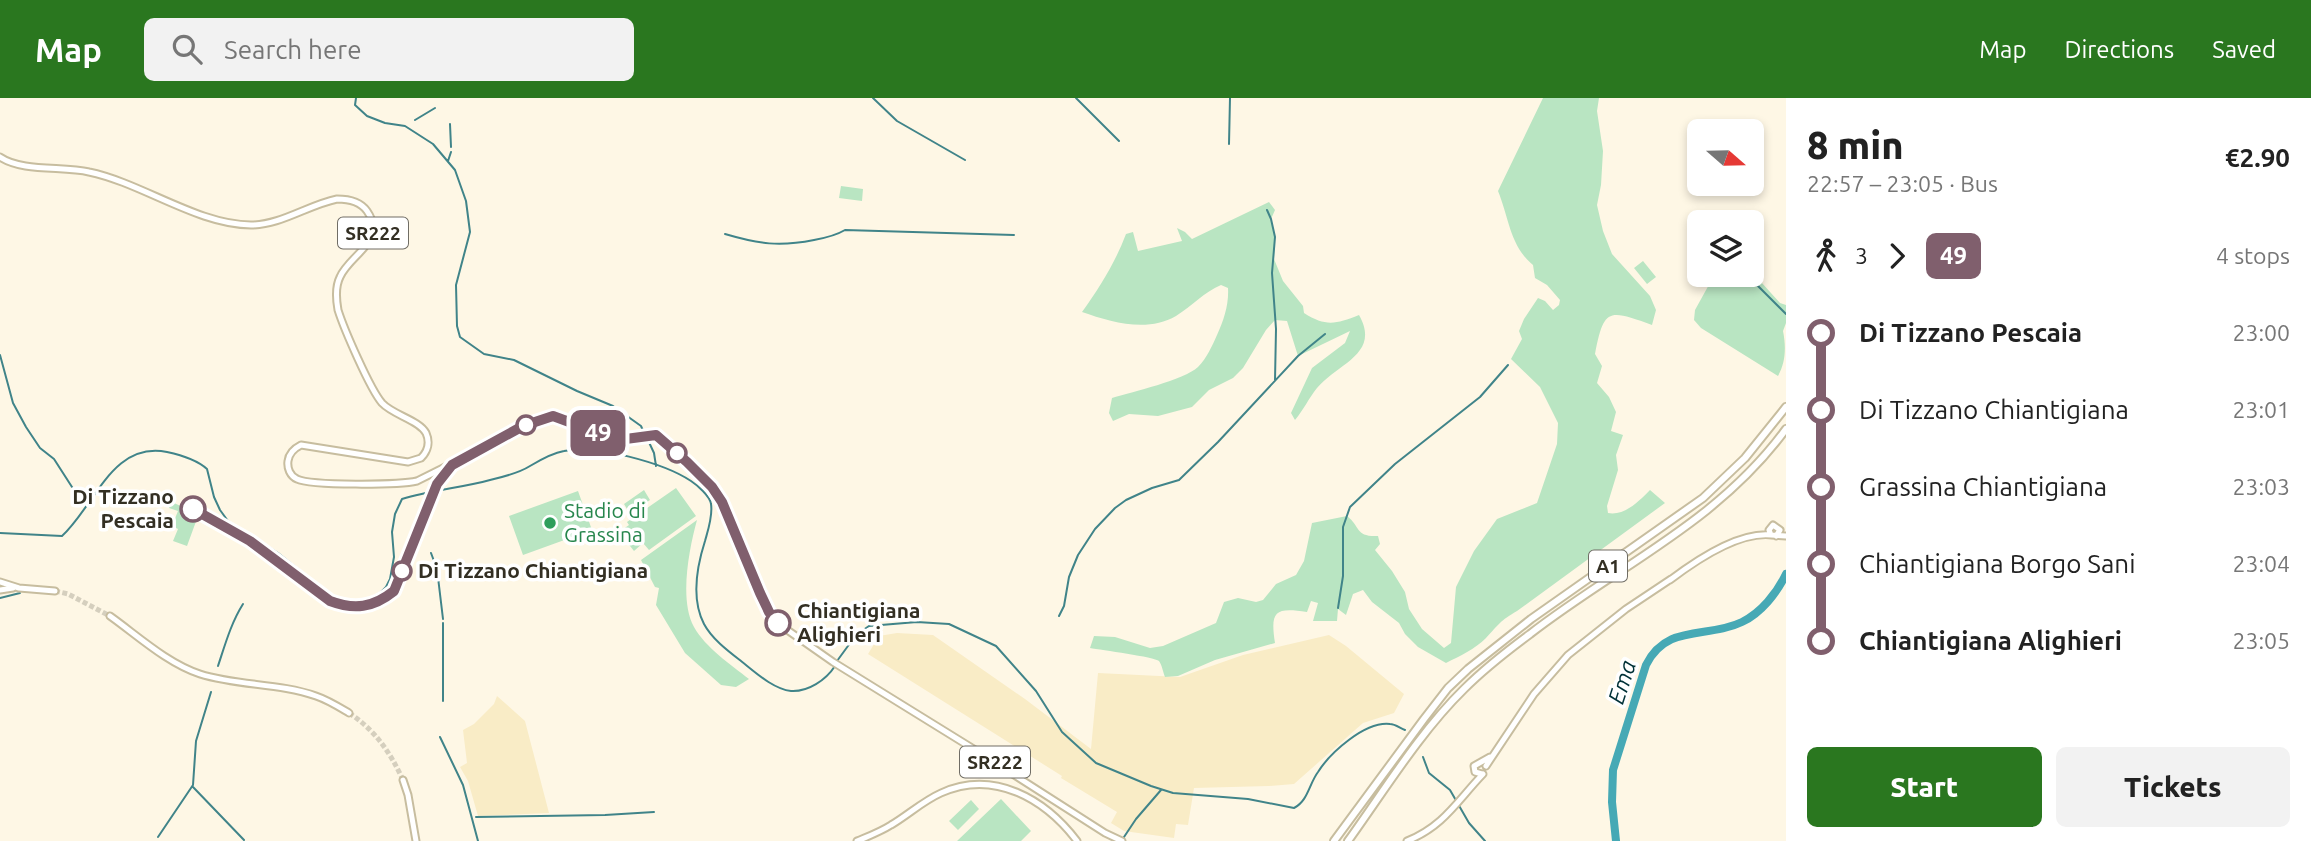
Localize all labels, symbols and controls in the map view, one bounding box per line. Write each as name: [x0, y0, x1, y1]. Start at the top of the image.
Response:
search box: [144, 18, 634, 81]
icon: search: [168, 30, 206, 68]
text: Map: [35, 31, 102, 68]
text: Search here: [224, 35, 362, 64]
text: Map: [1979, 36, 2026, 63]
text: Directions: [2064, 36, 2174, 63]
text: Saved: [2212, 36, 2276, 63]
north arrow: [1687, 119, 1764, 196]
map controls: [1687, 119, 1764, 287]
text: 8 min: [1807, 124, 1904, 166]
text: €2.90: [2225, 143, 2290, 172]
text: 22:57 – 23:05 · Bus: [1807, 171, 1998, 196]
button: layers: [1687, 210, 1764, 287]
road number: SR222: [338, 217, 408, 248]
icon: walk: [1807, 237, 1845, 275]
icon: forward: [1878, 237, 1916, 275]
text: 49: [1940, 242, 1967, 269]
text: 3: [1855, 243, 1868, 268]
text: 4 stops: [2216, 243, 2290, 268]
text: Di Tizzano Pescaia: [1859, 318, 2082, 347]
text: 23:00: [2232, 320, 2290, 345]
text: Di Tizzano Chiantigiana: [1859, 395, 2129, 424]
text: 23:01: [2232, 397, 2290, 422]
line badge: 49: [566, 410, 630, 456]
unlabelled marker: [516, 415, 536, 435]
text: 49: [584, 419, 612, 446]
unlabelled marker: [667, 443, 687, 463]
text: Grassina Chiantigiana: [1859, 472, 2107, 501]
text: 23:03: [2232, 474, 2290, 499]
place label: Di Tizzano Pescaia: [72, 484, 174, 532]
marker: Di Tizzano Pescaia: [180, 496, 206, 522]
place label: Stadio di Grassina: [564, 498, 646, 546]
marker: Stadio di Grassina: [542, 515, 558, 531]
text: Chiantigiana Borgo Sani: [1859, 549, 2135, 578]
road number: A1: [1589, 551, 1627, 582]
text: 23:04: [2232, 551, 2290, 576]
place label: Di Tizzano Chiantigiana: [418, 558, 648, 582]
marker: Di Tizzano Chiantigiana: [392, 561, 412, 581]
place label: Chiantigiana Alighieri: [797, 598, 920, 646]
marker: Chiantigiana Alighieri: [765, 610, 791, 636]
text: Chiantigiana Alighieri: [1859, 626, 2122, 655]
text: 23:05: [2232, 628, 2290, 653]
water label: Ema: [1603, 657, 1640, 707]
road number: SR222: [960, 747, 1030, 778]
button: Start: [1807, 747, 2042, 827]
button: Tickets: [2056, 747, 2290, 827]

